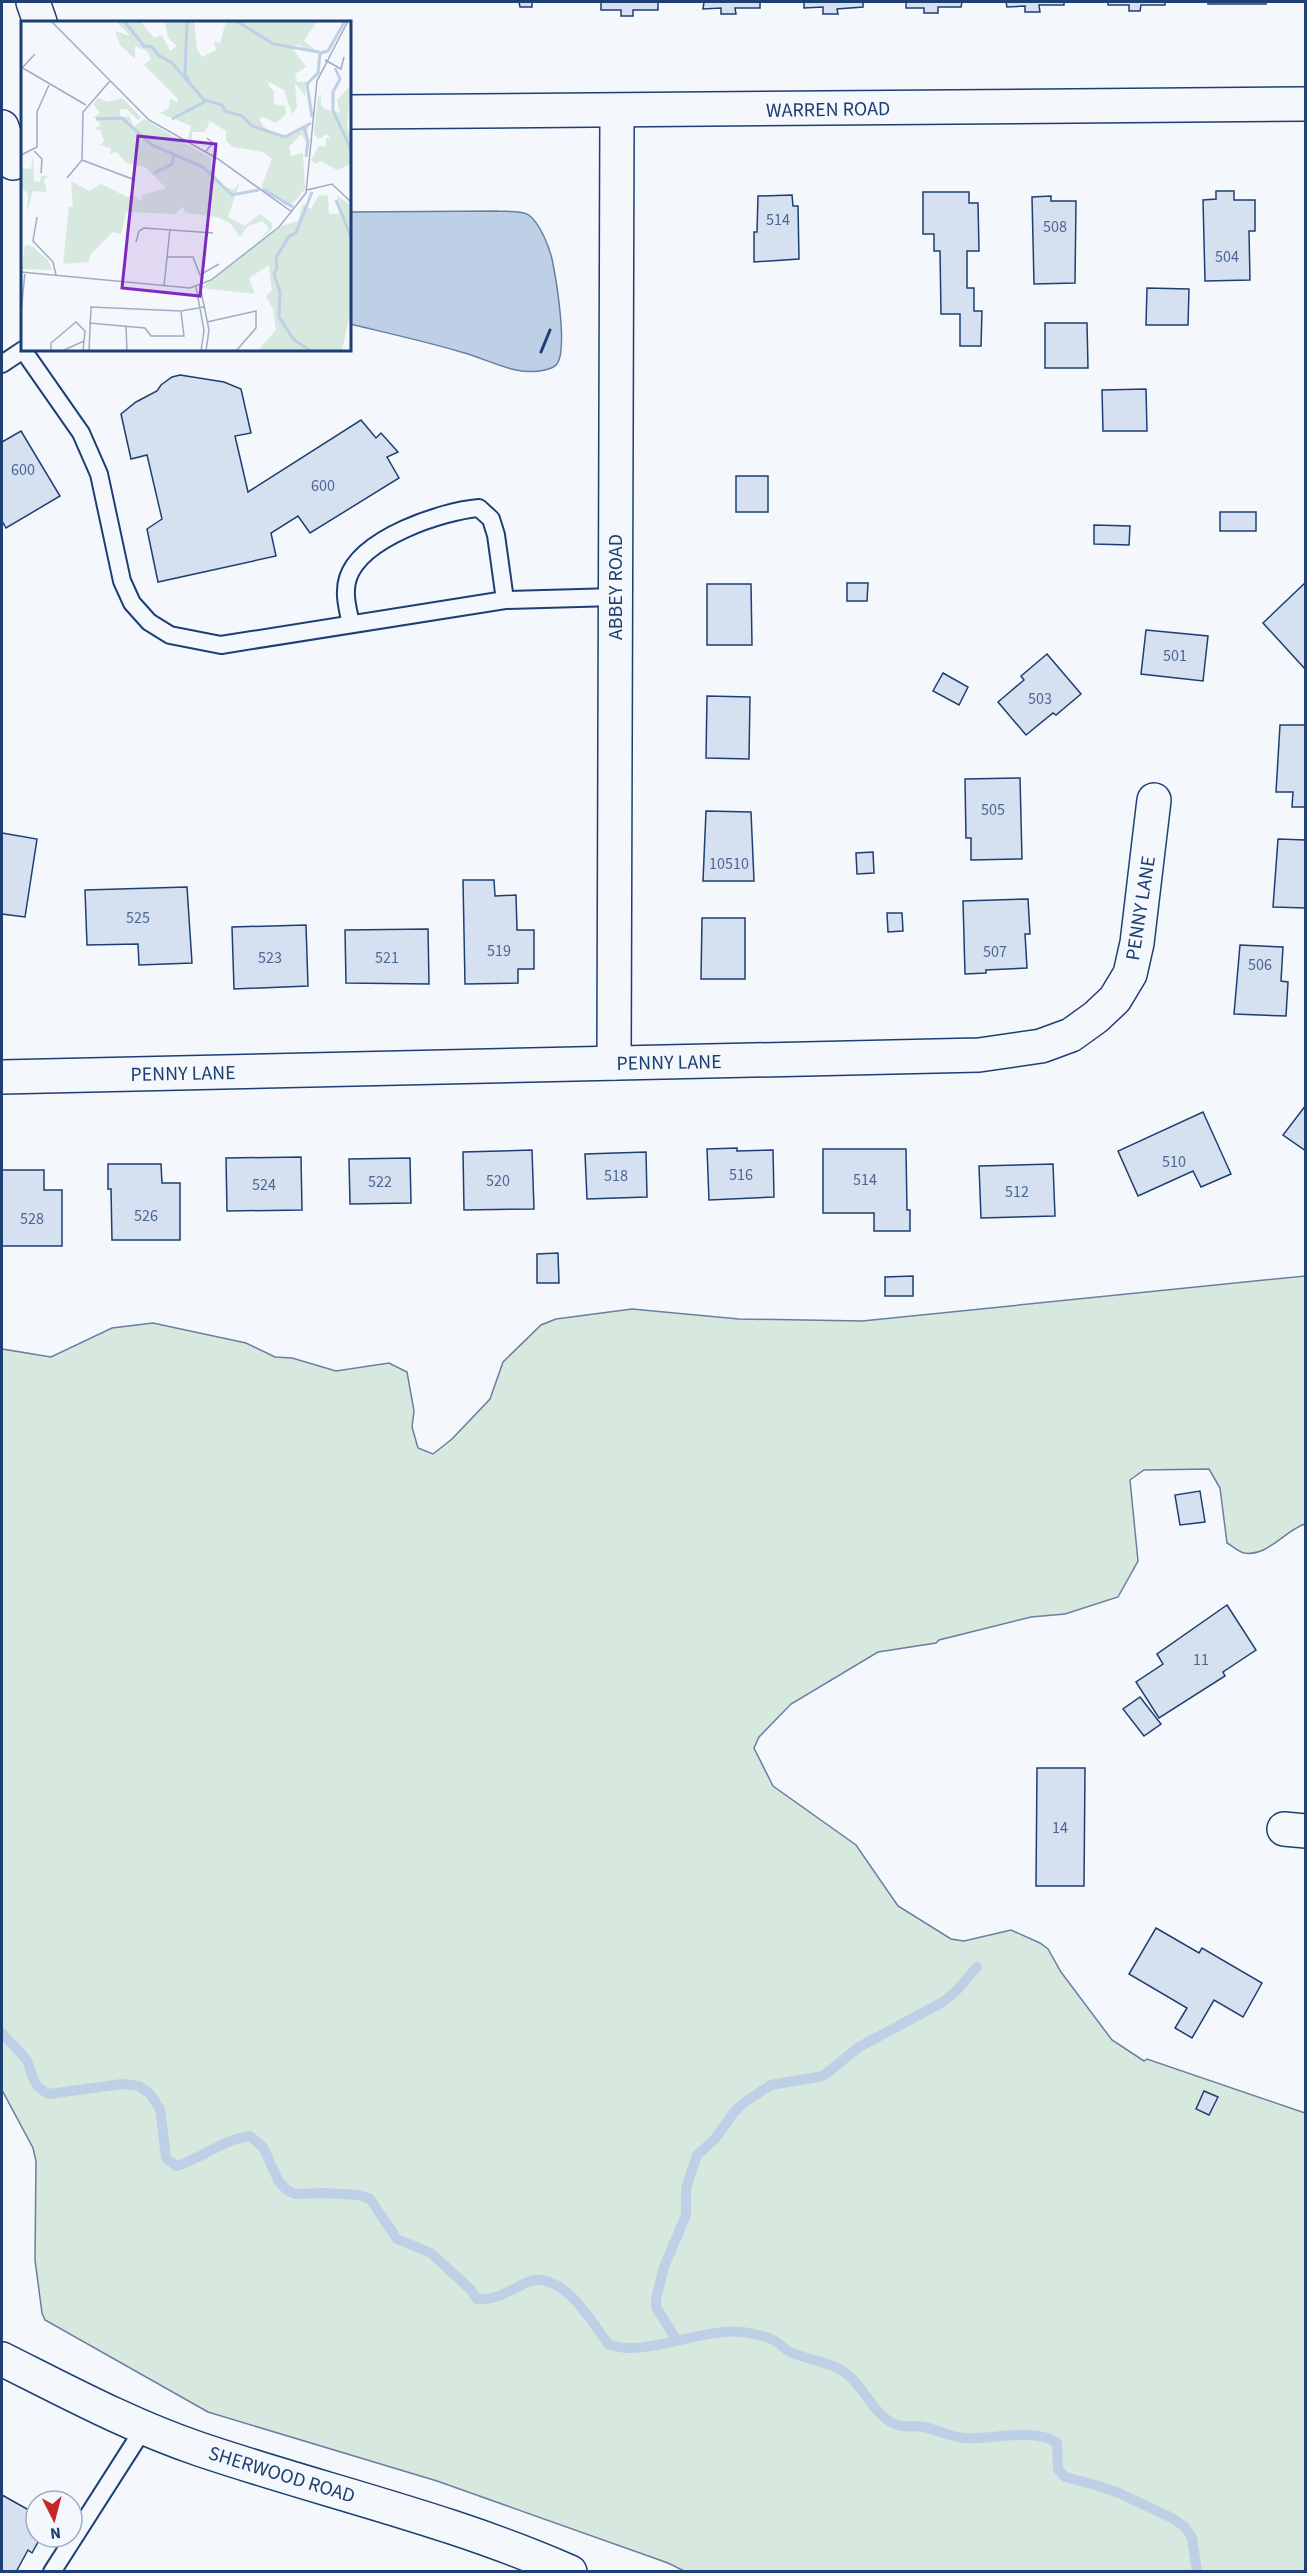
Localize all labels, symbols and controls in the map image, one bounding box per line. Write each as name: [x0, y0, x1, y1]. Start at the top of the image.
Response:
inset map: [21, 21, 351, 351]
street label: WARREN ROAD: [766, 95, 890, 125]
house number: 514: [766, 209, 790, 231]
house number: 508: [1043, 216, 1067, 238]
house number: 504: [1215, 246, 1239, 268]
house number: 600: [11, 459, 35, 481]
house number: 600: [311, 475, 335, 497]
street label: ABBEY ROAD: [602, 534, 630, 640]
house number: 501: [1163, 645, 1187, 667]
house number: 503: [1028, 688, 1052, 710]
house number: 505: [981, 799, 1005, 821]
house number: 10510: [709, 853, 749, 875]
street label: PENNY LANE: [1119, 854, 1163, 962]
house number: 525: [126, 907, 150, 929]
house number: 519: [487, 940, 511, 962]
house number: 507: [983, 941, 1007, 963]
house number: 523: [258, 947, 282, 969]
house number: 521: [375, 947, 399, 969]
house number: 506: [1248, 954, 1272, 976]
street label: PENNY LANE: [616, 1048, 722, 1078]
street label: PENNY LANE: [130, 1059, 236, 1089]
house number: 510: [1162, 1151, 1186, 1173]
house number: 516: [729, 1164, 753, 1186]
house number: 518: [604, 1165, 628, 1187]
house number: 514: [853, 1169, 877, 1191]
house number: 520: [486, 1170, 510, 1192]
house number: 522: [368, 1171, 392, 1193]
house number: 524: [252, 1174, 276, 1196]
house number: 512: [1005, 1181, 1029, 1203]
house number: 526: [134, 1205, 158, 1227]
house number: 528: [20, 1208, 44, 1230]
house number: 11: [1193, 1649, 1209, 1671]
house number: 14: [1052, 1817, 1068, 1839]
street label: SHERWOOD ROAD: [205, 2439, 358, 2511]
north arrow: [24, 2489, 84, 2549]
text: N: [49, 2521, 62, 2544]

